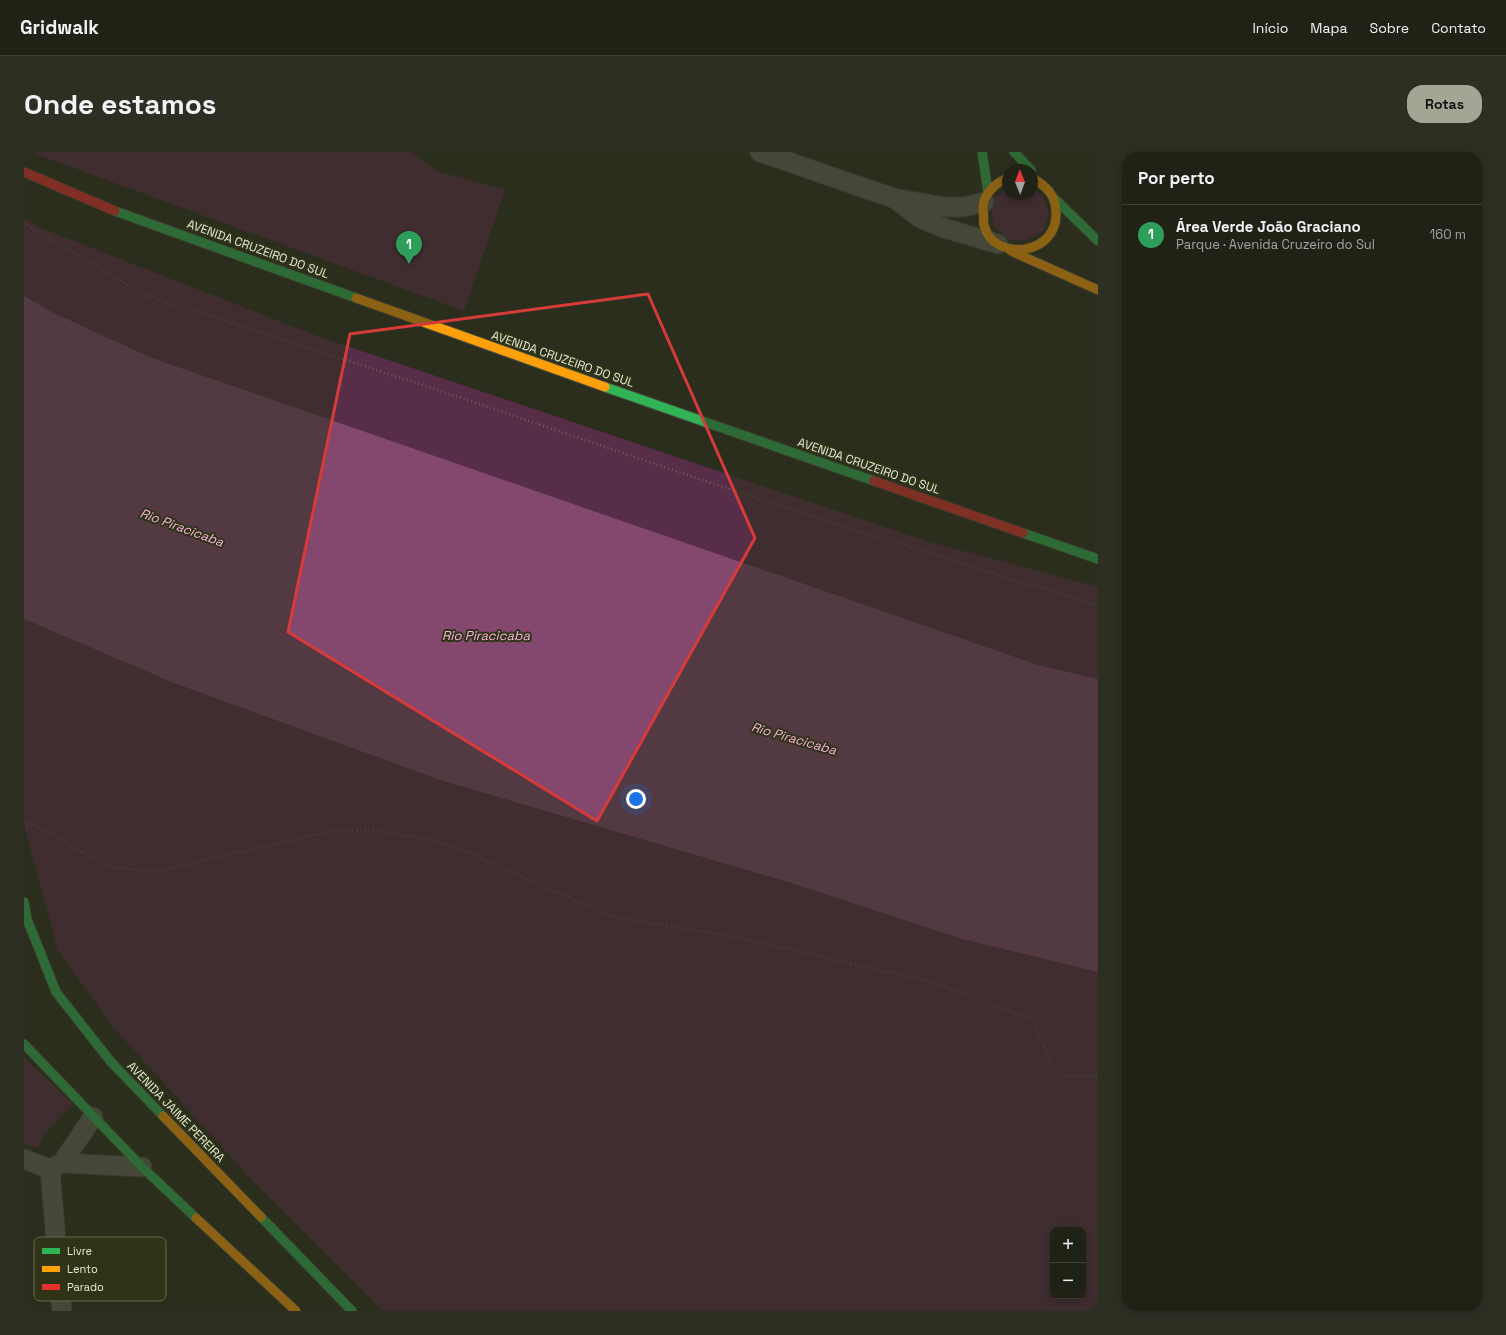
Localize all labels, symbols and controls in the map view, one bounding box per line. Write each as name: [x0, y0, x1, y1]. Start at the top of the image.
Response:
text: Gridwalk: [20, 15, 99, 40]
text: Início: [1252, 19, 1288, 37]
text: Mapa: [1310, 19, 1348, 37]
text: Sobre: [1370, 19, 1409, 37]
text: Contato: [1431, 19, 1486, 37]
button: Rotas: [1407, 85, 1482, 123]
text: Onde estamos: [24, 86, 217, 122]
north arrow: [1002, 164, 1038, 200]
text: Por perto: [1138, 167, 1215, 189]
street label: AVENIDA CRUZEIRO DO SUL: [185, 216, 332, 282]
text: Área Verde João Graciano: [1176, 217, 1361, 236]
text: 1: [1148, 226, 1154, 243]
text: 160 m: [1430, 226, 1466, 243]
pin: 1: [396, 231, 422, 264]
text: Parque · Avenida Cruzeiro do Sul: [1176, 236, 1375, 253]
street label: AVENIDA CRUZEIRO DO SUL: [490, 327, 637, 391]
street label: AVENIDA CRUZEIRO DO SUL: [796, 434, 943, 498]
water label: Rio Piracicaba: [138, 504, 226, 551]
water label: Rio Piracicaba: [442, 627, 530, 644]
water label: Rio Piracicaba: [749, 718, 839, 759]
your location: [626, 789, 646, 809]
street label: AVENIDA JAIME PEREIRA: [124, 1058, 229, 1166]
map controls: [1050, 1227, 1086, 1299]
button: +: [1050, 1227, 1086, 1263]
legend: [34, 1237, 166, 1301]
text: Livre: [67, 1244, 92, 1258]
text: Lento: [67, 1262, 98, 1276]
button: −: [1050, 1263, 1086, 1299]
text: Parado: [67, 1280, 104, 1294]

